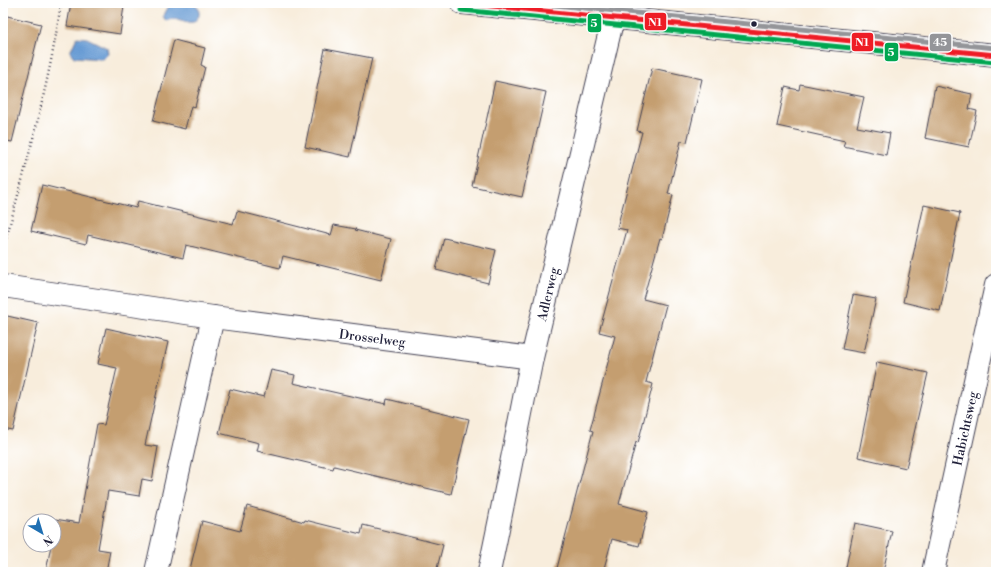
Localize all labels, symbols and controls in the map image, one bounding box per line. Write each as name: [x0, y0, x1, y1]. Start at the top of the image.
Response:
line badge: N1: [644, 12, 667, 31]
line badge: 5: [587, 13, 602, 33]
text: N1: [648, 16, 663, 30]
text: 5: [591, 17, 598, 31]
unlabelled marker: [749, 19, 759, 29]
line badge: N1: [851, 32, 874, 52]
line badge: 45: [929, 33, 952, 52]
text: N1: [855, 36, 870, 50]
text: 45: [933, 36, 947, 50]
line badge: 5: [884, 42, 899, 62]
text: 5: [888, 46, 895, 60]
street label: Adlerweg: [534, 265, 562, 324]
street label: Drosselweg: [338, 326, 407, 351]
street label: Habichtsweg: [950, 390, 981, 467]
north arrow: [22, 513, 62, 553]
text: N: [40, 532, 55, 548]

